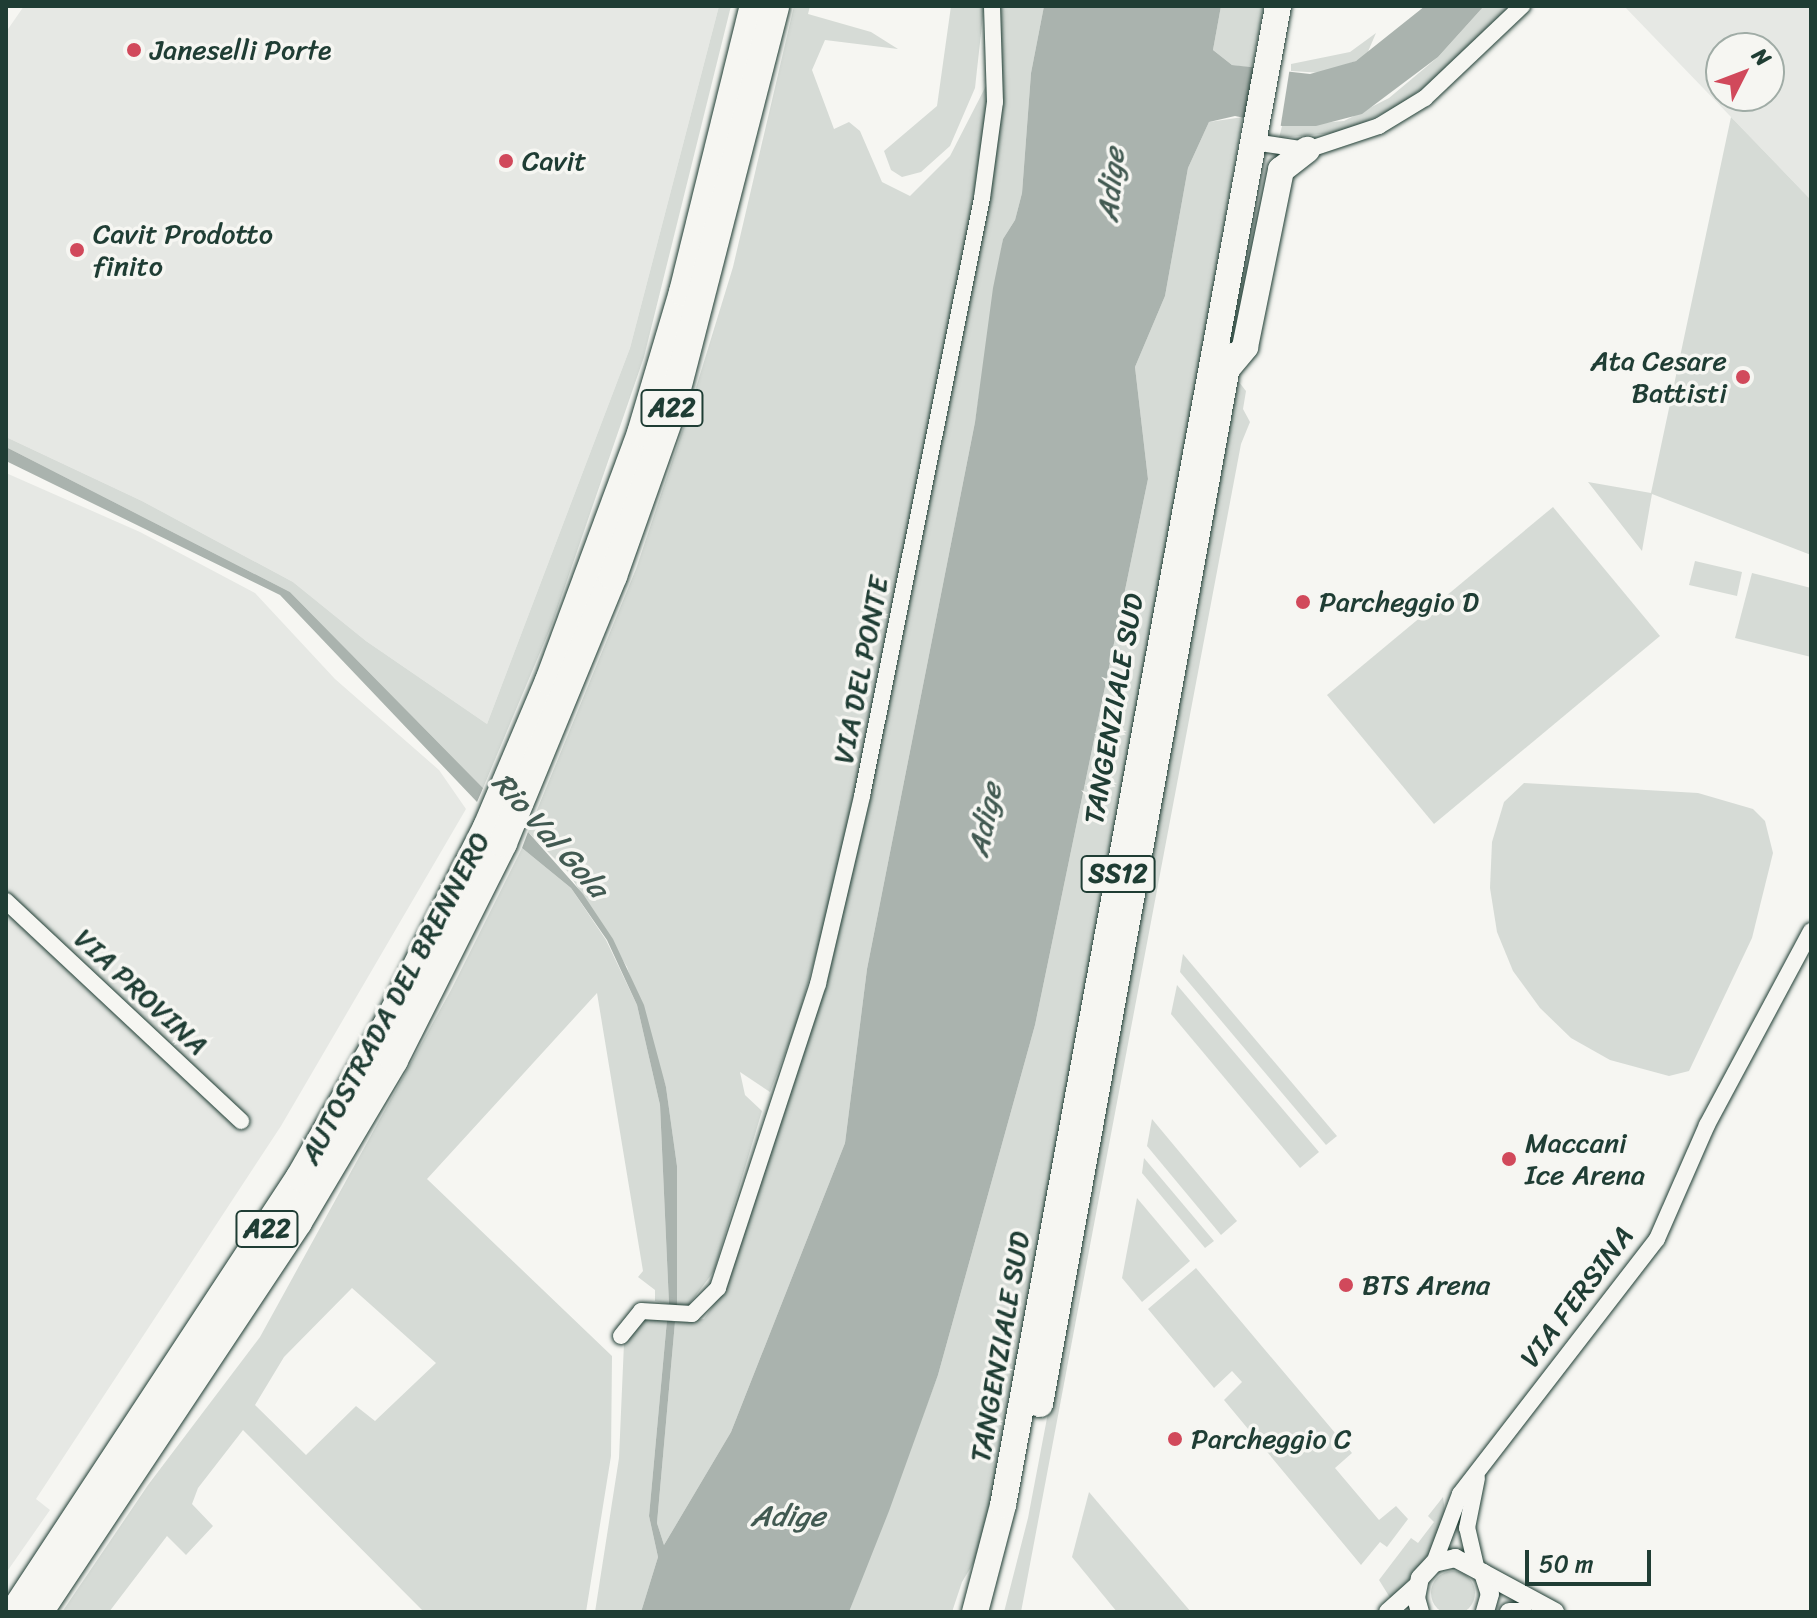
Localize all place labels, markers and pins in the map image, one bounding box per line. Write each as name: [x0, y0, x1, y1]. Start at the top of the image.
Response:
place label: Janeselli Porte: [150, 33, 333, 67]
marker: Janeselli Porte: [125, 41, 143, 59]
place label: Cavit: [522, 144, 587, 178]
marker: Cavit: [497, 152, 515, 170]
place label: Cavit Prodotto finito: [93, 217, 273, 283]
marker: Cavit Prodotto finito: [68, 241, 86, 259]
place label: Ata Cesare Battisti: [1591, 344, 1727, 410]
marker: Ata Cesare Battisti: [1734, 368, 1752, 386]
place label: Parcheggio D: [1319, 585, 1479, 619]
marker: Parcheggio D: [1294, 593, 1312, 611]
place label: Maccani Ice Arena: [1525, 1126, 1645, 1192]
marker: Maccani Ice Arena: [1500, 1150, 1518, 1168]
place label: BTS Arena: [1362, 1268, 1490, 1302]
marker: BTS Arena: [1337, 1276, 1355, 1294]
place label: Parcheggio C: [1191, 1422, 1352, 1456]
marker: Parcheggio C: [1166, 1430, 1184, 1448]

